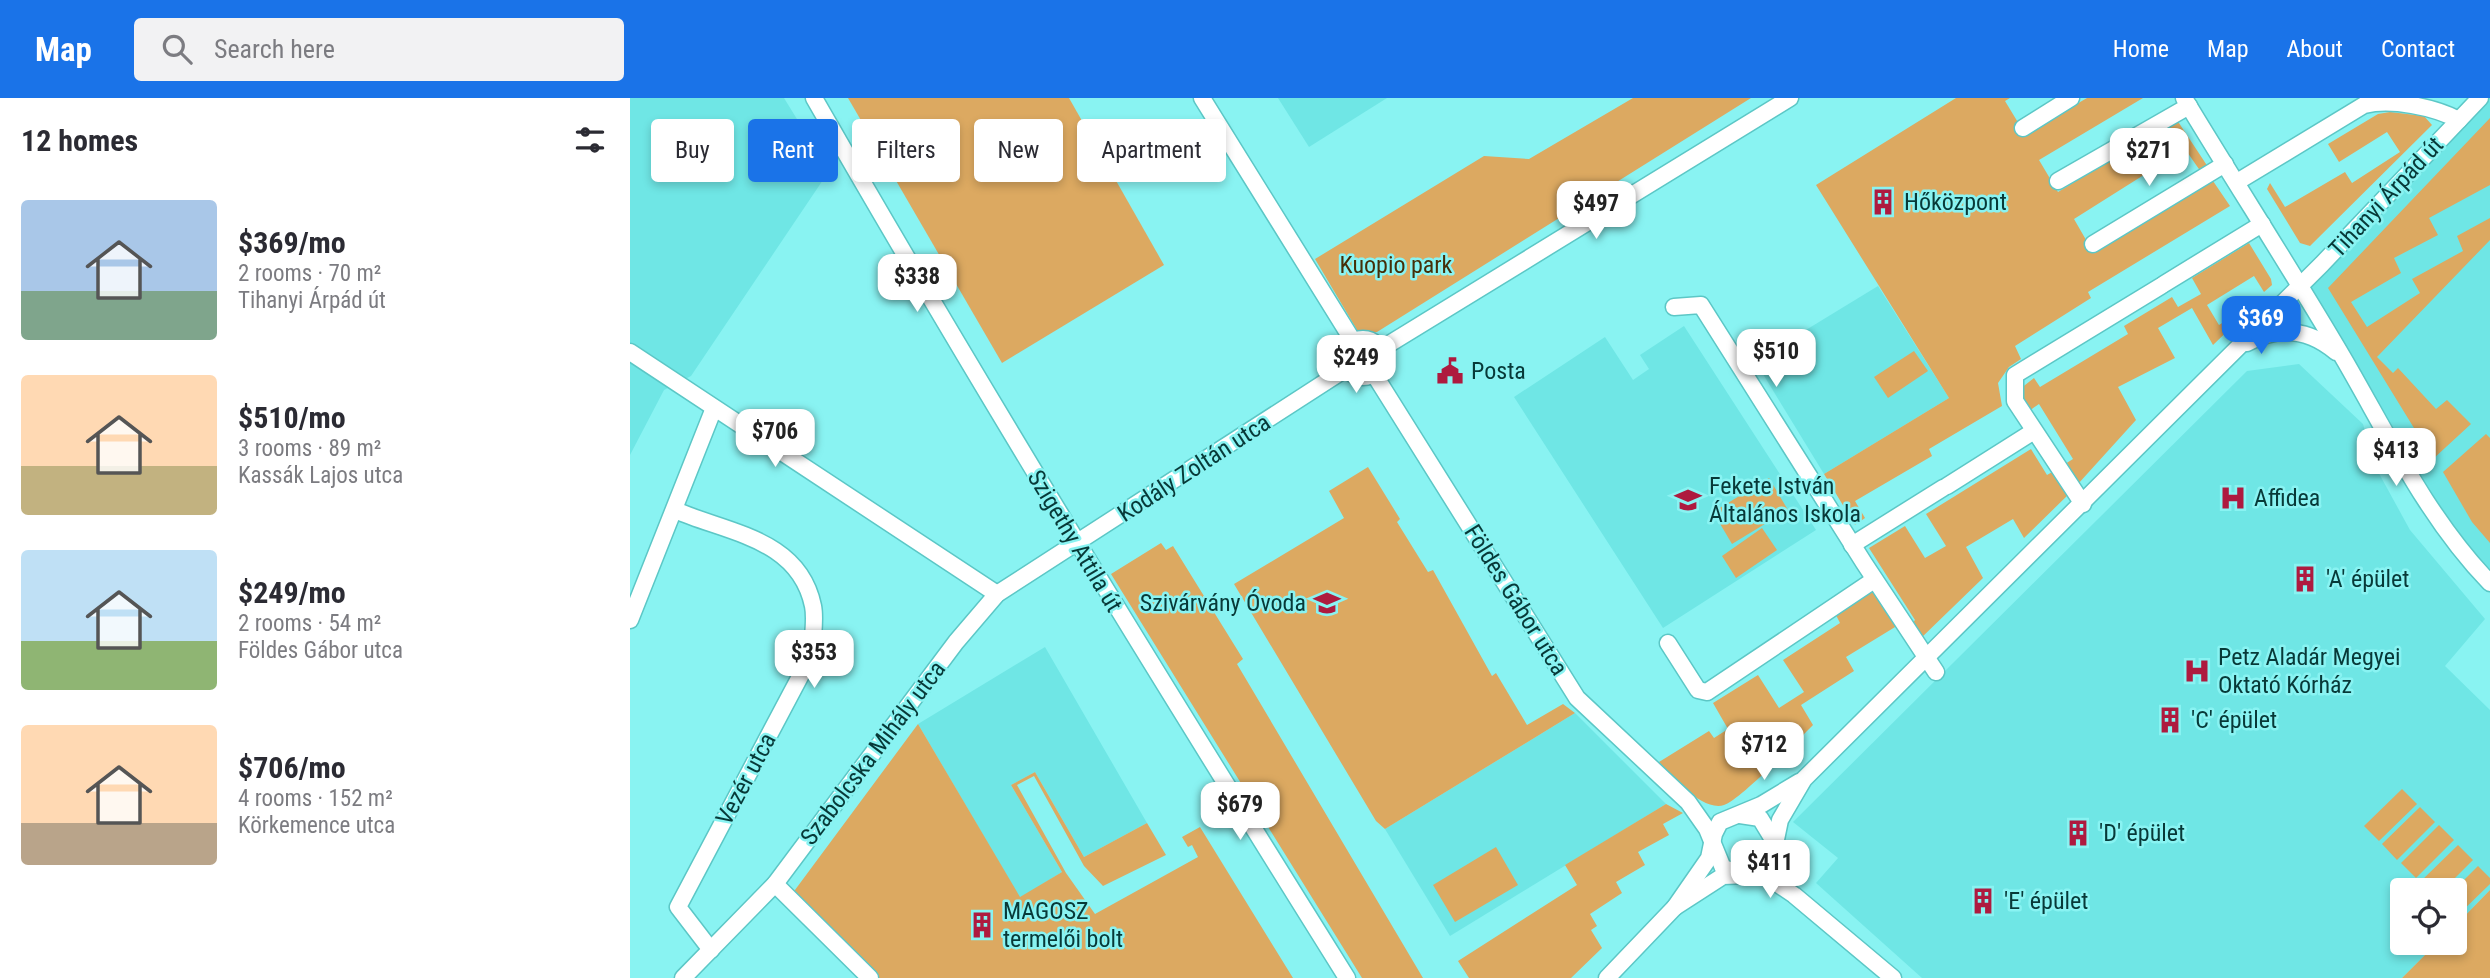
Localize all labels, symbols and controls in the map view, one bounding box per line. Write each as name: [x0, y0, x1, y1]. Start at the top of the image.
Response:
search box: [134, 18, 624, 81]
text: Map: [35, 30, 92, 69]
icon: search: [158, 30, 196, 68]
text: Search here: [214, 34, 335, 64]
text: Home: [2113, 35, 2169, 63]
text: Map: [2207, 35, 2249, 63]
text: About: [2287, 35, 2343, 63]
text: Contact: [2381, 35, 2455, 63]
chip: Buy: [651, 119, 734, 182]
chip: Rent: [748, 119, 838, 182]
chip: Filters: [852, 119, 960, 182]
chip: New: [974, 119, 1063, 182]
chip: Apartment: [1077, 119, 1226, 182]
icon: filters: [571, 121, 609, 159]
text: 12 homes: [21, 123, 138, 158]
pin: $271: [2108, 129, 2190, 188]
street label: Tihanyi Árpád út: [2323, 131, 2449, 263]
text: $271: [2126, 137, 2172, 164]
pin: $497: [1555, 181, 1637, 241]
building icon: Hőközpont: [1868, 187, 1898, 217]
place label: Hőközpont: [1904, 188, 2007, 216]
text: $497: [1573, 190, 1619, 217]
text: $369/mo: [238, 225, 346, 260]
icon: home: [77, 228, 161, 312]
park label: Kuopio park: [1340, 251, 1453, 279]
pin: $338: [876, 254, 958, 314]
text: 2 rooms · 70 m²: [238, 260, 381, 287]
text: $338: [894, 263, 940, 290]
text: Tihanyi Árpád út: [238, 287, 386, 314]
pin: $369: [2220, 296, 2302, 356]
text: $369: [2238, 305, 2284, 332]
pin: $510: [1735, 330, 1817, 389]
pin: $249: [1315, 336, 1397, 395]
text: $510: [1753, 338, 1799, 365]
text: $249: [1333, 344, 1379, 371]
public building icon: Posta: [1435, 356, 1465, 386]
place label: Posta: [1471, 357, 1526, 385]
text: $510/mo: [238, 400, 346, 435]
icon: home: [77, 403, 161, 487]
street label: Kodály Zoltán utca: [1113, 408, 1275, 528]
pin: $706: [734, 410, 816, 469]
text: $706: [752, 418, 798, 445]
pin: $413: [2355, 428, 2437, 488]
text: 3 rooms · 89 m²: [238, 435, 381, 462]
text: $413: [2373, 437, 2419, 464]
text: Kassák Lajos utca: [238, 462, 403, 489]
street label: Szigethy Attila út: [1022, 465, 1128, 617]
place label: Fekete István Általános Iskola: [1709, 472, 1861, 528]
hospital icon: Affidea: [2218, 483, 2248, 513]
place label: Affidea: [2254, 484, 2320, 512]
school or university icon: Fekete István Általános Iskola: [1673, 485, 1703, 515]
street label: Földes Gábor utca: [1459, 520, 1573, 680]
building icon: 'A' épület: [2290, 564, 2320, 594]
place label: 'A' épület: [2326, 565, 2409, 593]
text: $249/mo: [238, 575, 346, 610]
icon: home: [77, 578, 161, 662]
school or university icon: Szivárvány Óvoda: [1312, 588, 1342, 618]
place label: Szivárvány Óvoda: [1140, 589, 1306, 617]
text: 2 rooms · 54 m²: [238, 610, 381, 637]
pin: $353: [773, 630, 855, 690]
text: Földes Gábor utca: [238, 637, 403, 664]
text: $353: [791, 639, 837, 666]
place label: Petz Aladár Megyei Oktató Kórház: [2218, 643, 2400, 699]
street label: Szabolcska Mihály utca: [795, 656, 951, 850]
hospital icon: Petz Aladár Megyei Oktató Kórház: [2182, 656, 2212, 686]
building icon: 'C' épület: [2155, 705, 2185, 735]
place label: 'C' épület: [2191, 706, 2277, 734]
pin: $712: [1723, 722, 1805, 782]
street label: Vezér utca: [710, 728, 782, 830]
text: $712: [1741, 731, 1787, 758]
text: $706/mo: [238, 750, 346, 785]
icon: home: [77, 753, 161, 837]
pin: $679: [1199, 782, 1281, 842]
text: 4 rooms · 152 m²: [238, 785, 393, 812]
text: $679: [1217, 791, 1263, 818]
text: Körkemence utca: [238, 812, 395, 839]
building icon: 'D' épület: [2063, 818, 2093, 848]
place label: 'D' épület: [2099, 819, 2185, 847]
pin: $411: [1729, 840, 1811, 900]
text: $411: [1747, 849, 1793, 876]
map controls: [2390, 878, 2467, 955]
button: locate: [2390, 878, 2467, 955]
building icon: 'E' épület: [1968, 886, 1998, 916]
place label: 'E' épület: [2004, 887, 2088, 915]
place label: MAGOSZ termelői bolt: [1003, 897, 1123, 953]
building icon: MAGOSZ termelői bolt: [967, 910, 997, 940]

